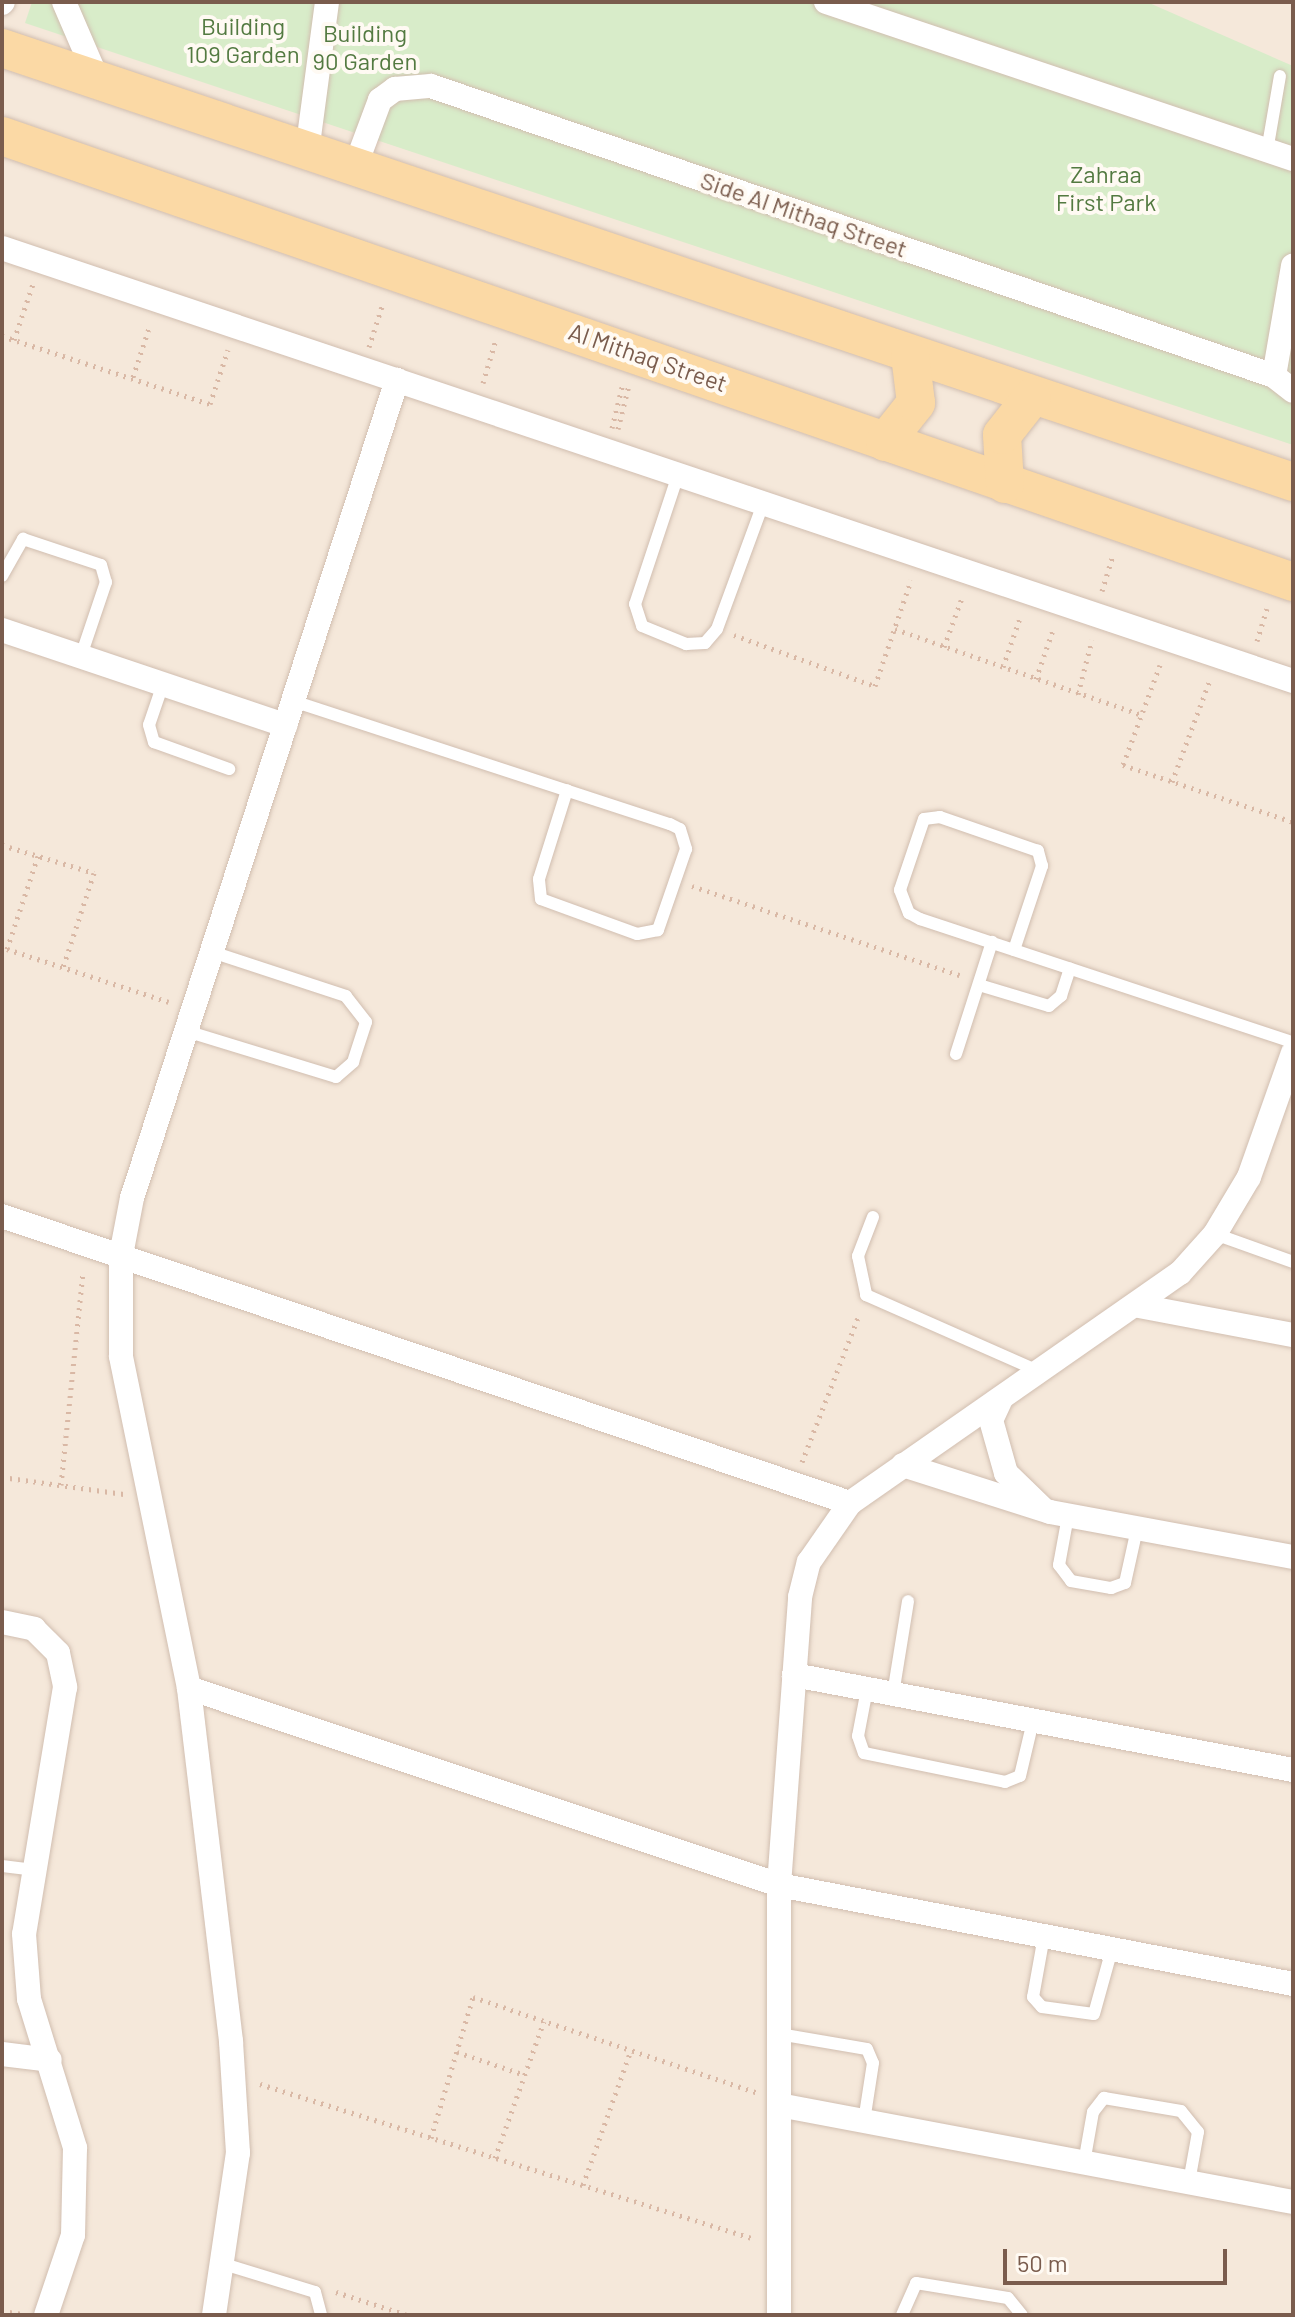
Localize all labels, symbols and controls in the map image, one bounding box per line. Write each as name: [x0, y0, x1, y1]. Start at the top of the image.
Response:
park label: Building 109 Garden: [186, 12, 300, 68]
park label: Building 90 Garden: [312, 19, 418, 75]
park label: Zahraa First Park: [1056, 160, 1156, 216]
street label: Side Al Mithaq Street: [697, 165, 911, 263]
street label: Al Mithaq Street: [565, 316, 731, 398]
scale bar: [1007, 2233, 1231, 2283]
text: 50 m: [1017, 2248, 1068, 2277]

